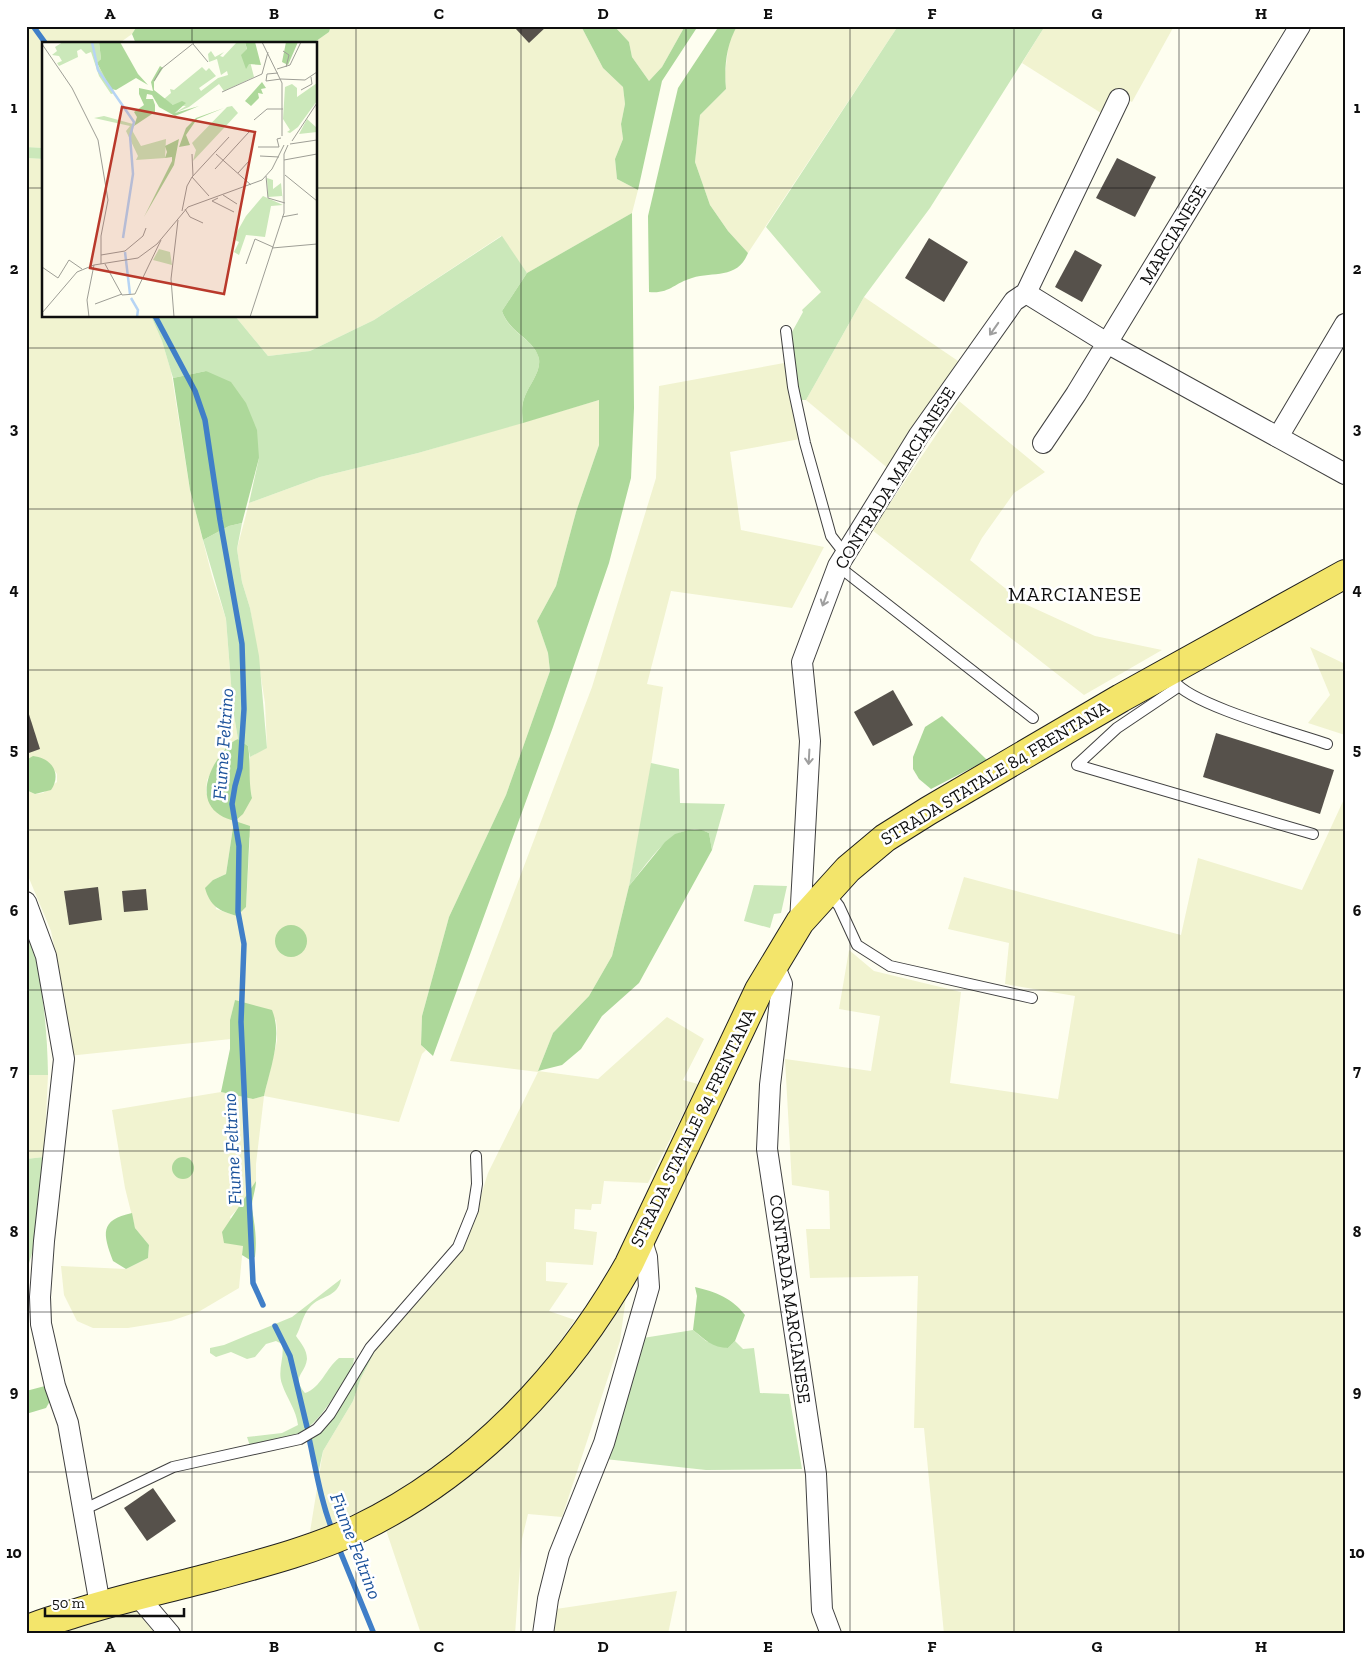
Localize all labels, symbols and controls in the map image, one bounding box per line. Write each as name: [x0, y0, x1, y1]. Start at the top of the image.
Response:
text: A: [105, 4, 116, 23]
text: B: [269, 4, 279, 23]
text: C: [434, 4, 444, 23]
text: D: [597, 4, 609, 23]
text: E: [763, 4, 773, 23]
text: F: [927, 4, 937, 23]
text: G: [1092, 4, 1103, 23]
text: H: [1255, 4, 1267, 23]
inset map: [42, 42, 318, 318]
text: 1: [11, 98, 18, 117]
text: 1: [1354, 98, 1361, 117]
street label: MARCIANESE: [1135, 181, 1211, 289]
text: 2: [10, 259, 19, 278]
text: 2: [1353, 259, 1362, 278]
one-way arrow: [989, 321, 999, 335]
street label: CONTRADA MARCIANESE: [830, 383, 960, 573]
text: 3: [10, 419, 19, 438]
text: 3: [1353, 419, 1362, 438]
text: 4: [9, 580, 19, 599]
text: 4: [1352, 580, 1362, 599]
district label: MARCIANESE: [1008, 582, 1142, 606]
one-way arrow: [820, 591, 829, 606]
water label: Fiume Feltrino: [208, 687, 238, 801]
street label: STRADA STATALE 84 FRENTANA: [877, 696, 1113, 850]
text: 5: [10, 740, 18, 759]
text: 5: [1353, 740, 1361, 759]
one-way arrow: [805, 749, 814, 765]
text: 6: [10, 901, 19, 920]
text: 6: [1353, 901, 1362, 920]
street label: STRADA STATALE 84 FRENTANA: [626, 1005, 761, 1251]
text: 7: [10, 1061, 18, 1080]
text: 7: [1353, 1061, 1361, 1080]
water label: Fiume Feltrino: [218, 1092, 246, 1206]
street label: CONTRADA MARCIANESE: [764, 1193, 816, 1405]
text: 8: [10, 1222, 19, 1241]
text: 8: [1353, 1222, 1362, 1241]
text: 9: [10, 1382, 19, 1401]
text: 9: [1353, 1382, 1362, 1401]
water label: Fiume Feltrino: [325, 1489, 387, 1603]
text: 10: [6, 1543, 22, 1562]
text: 10: [1349, 1543, 1365, 1562]
scale bar: [45, 1585, 184, 1617]
text: 50 m: [52, 1594, 85, 1612]
text: A: [105, 1637, 116, 1656]
text: B: [269, 1637, 279, 1656]
text: C: [434, 1637, 444, 1656]
text: D: [597, 1637, 609, 1656]
text: E: [763, 1637, 773, 1656]
text: F: [927, 1637, 937, 1656]
text: G: [1092, 1637, 1103, 1656]
text: H: [1255, 1637, 1267, 1656]

